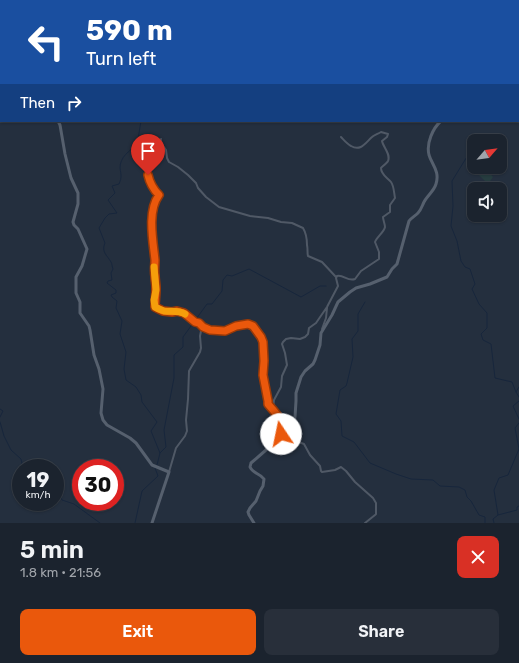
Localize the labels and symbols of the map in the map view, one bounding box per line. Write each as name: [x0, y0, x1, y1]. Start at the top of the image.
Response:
pin: [131, 134, 165, 175]
north arrow: [467, 134, 507, 174]
position arrow: [260, 413, 302, 455]
speed limit sign: 30: [72, 459, 124, 511]

